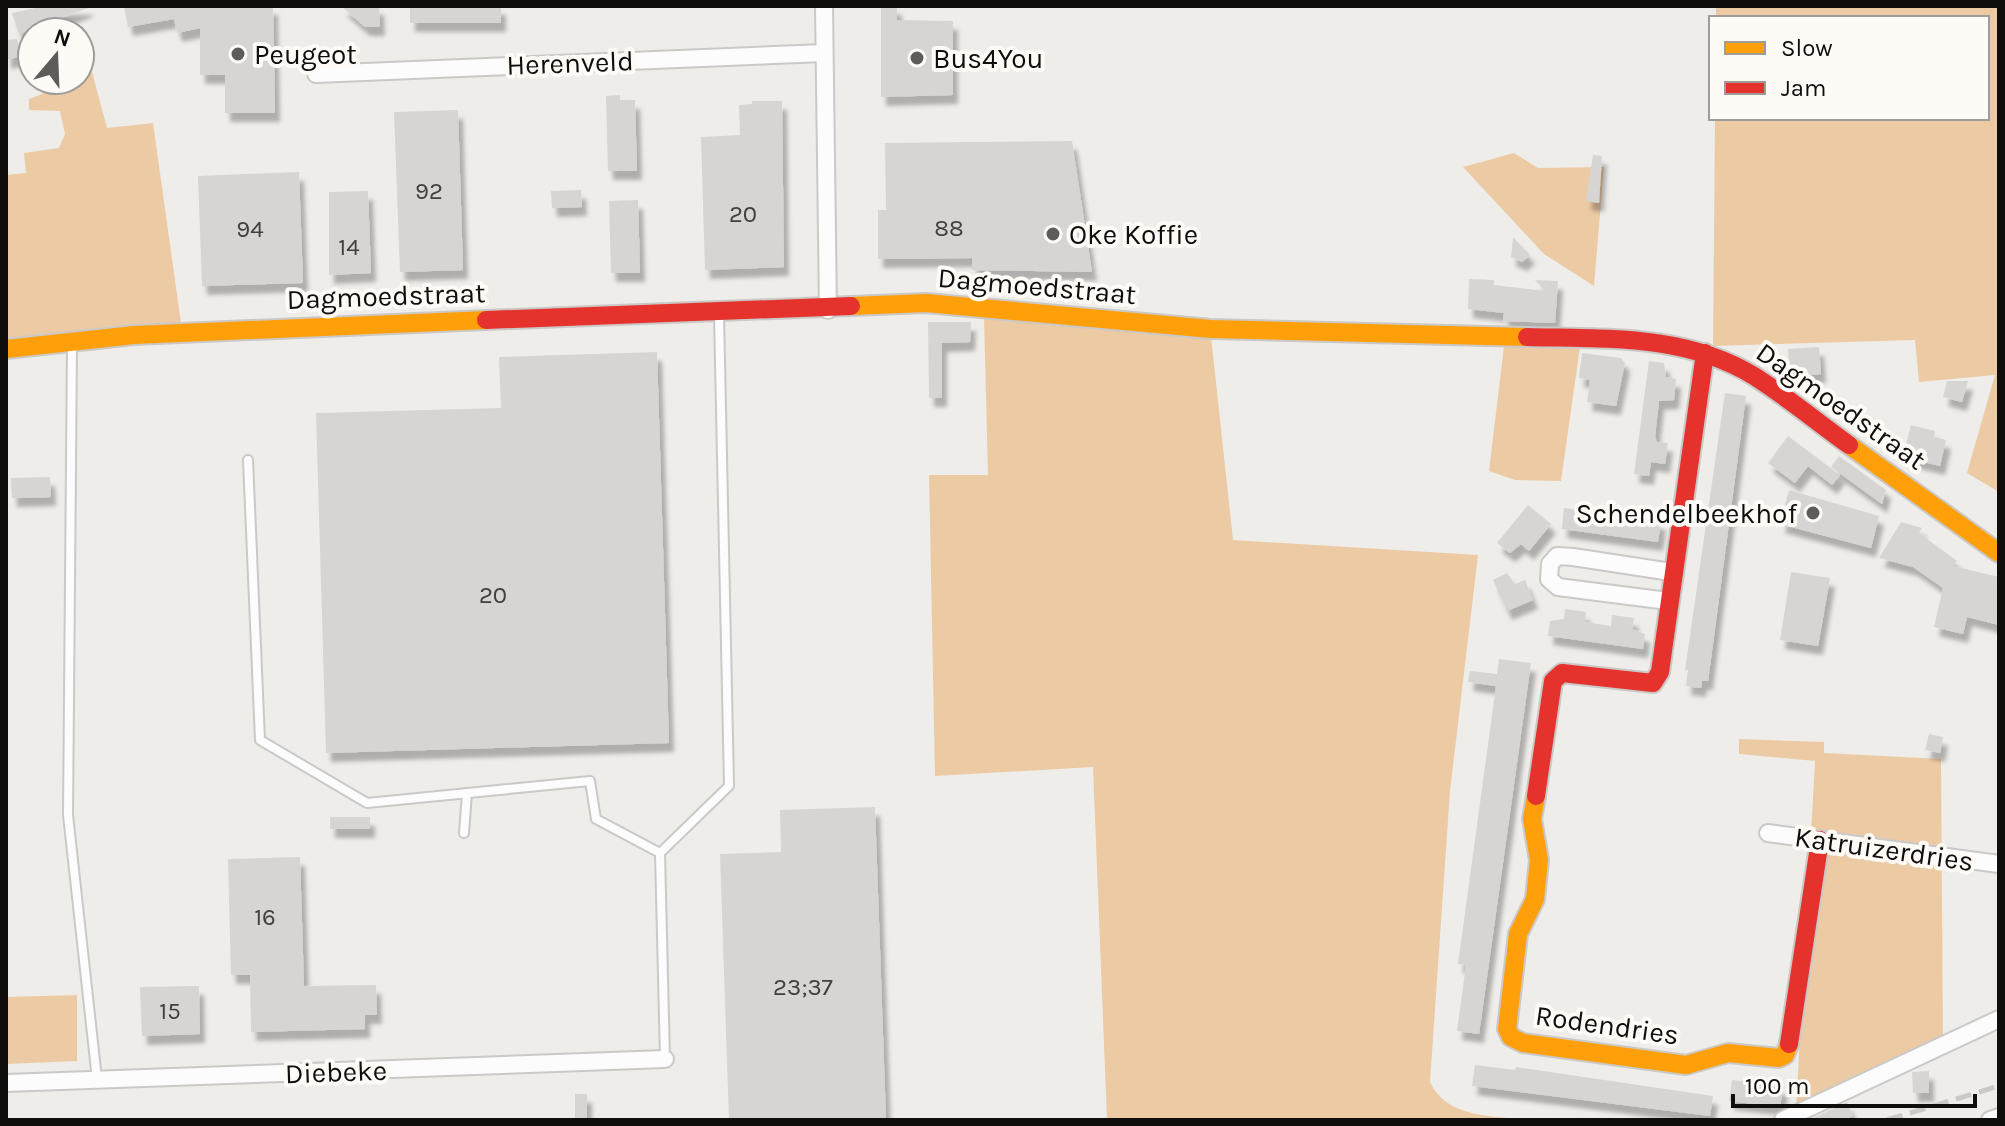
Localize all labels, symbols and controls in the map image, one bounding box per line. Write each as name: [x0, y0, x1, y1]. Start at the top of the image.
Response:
north arrow: [16, 16, 96, 96]
legend: [1709, 16, 1989, 120]
text: N: [50, 23, 74, 53]
text: Slow: [1781, 34, 1833, 62]
place label: Peugeot: [254, 38, 357, 71]
place label: Bus4You: [933, 42, 1044, 75]
street label: Herenveld: [506, 44, 634, 82]
marker: Peugeot: [229, 45, 247, 63]
marker: Bus4You: [908, 49, 926, 67]
text: Jam: [1781, 74, 1826, 102]
house number: 92: [415, 177, 443, 205]
house number: 20: [729, 200, 757, 228]
house number: 88: [934, 214, 964, 242]
house number: 94: [236, 215, 264, 243]
place label: Oke Koffie: [1069, 218, 1198, 251]
marker: Oke Koffie: [1044, 225, 1062, 243]
house number: 14: [338, 233, 360, 261]
street label: Dagmoedstraat: [936, 261, 1138, 311]
street label: Dagmoedstraat: [286, 276, 486, 316]
street label: Dagmoedstraat: [1750, 335, 1932, 477]
place label: Schendelbeekhof: [1576, 497, 1797, 530]
marker: Schendelbeekhof: [1804, 504, 1822, 522]
house number: 20: [479, 581, 507, 609]
street label: Katruizerdries: [1792, 820, 1976, 878]
house number: 16: [254, 903, 276, 931]
house number: 23;37: [773, 973, 833, 1001]
house number: 15: [159, 997, 181, 1025]
street label: Rodendries: [1533, 999, 1681, 1051]
street label: Diebeke: [284, 1054, 388, 1090]
scale bar: [1733, 1058, 1975, 1108]
text: 100 m: [1745, 1072, 1810, 1100]

